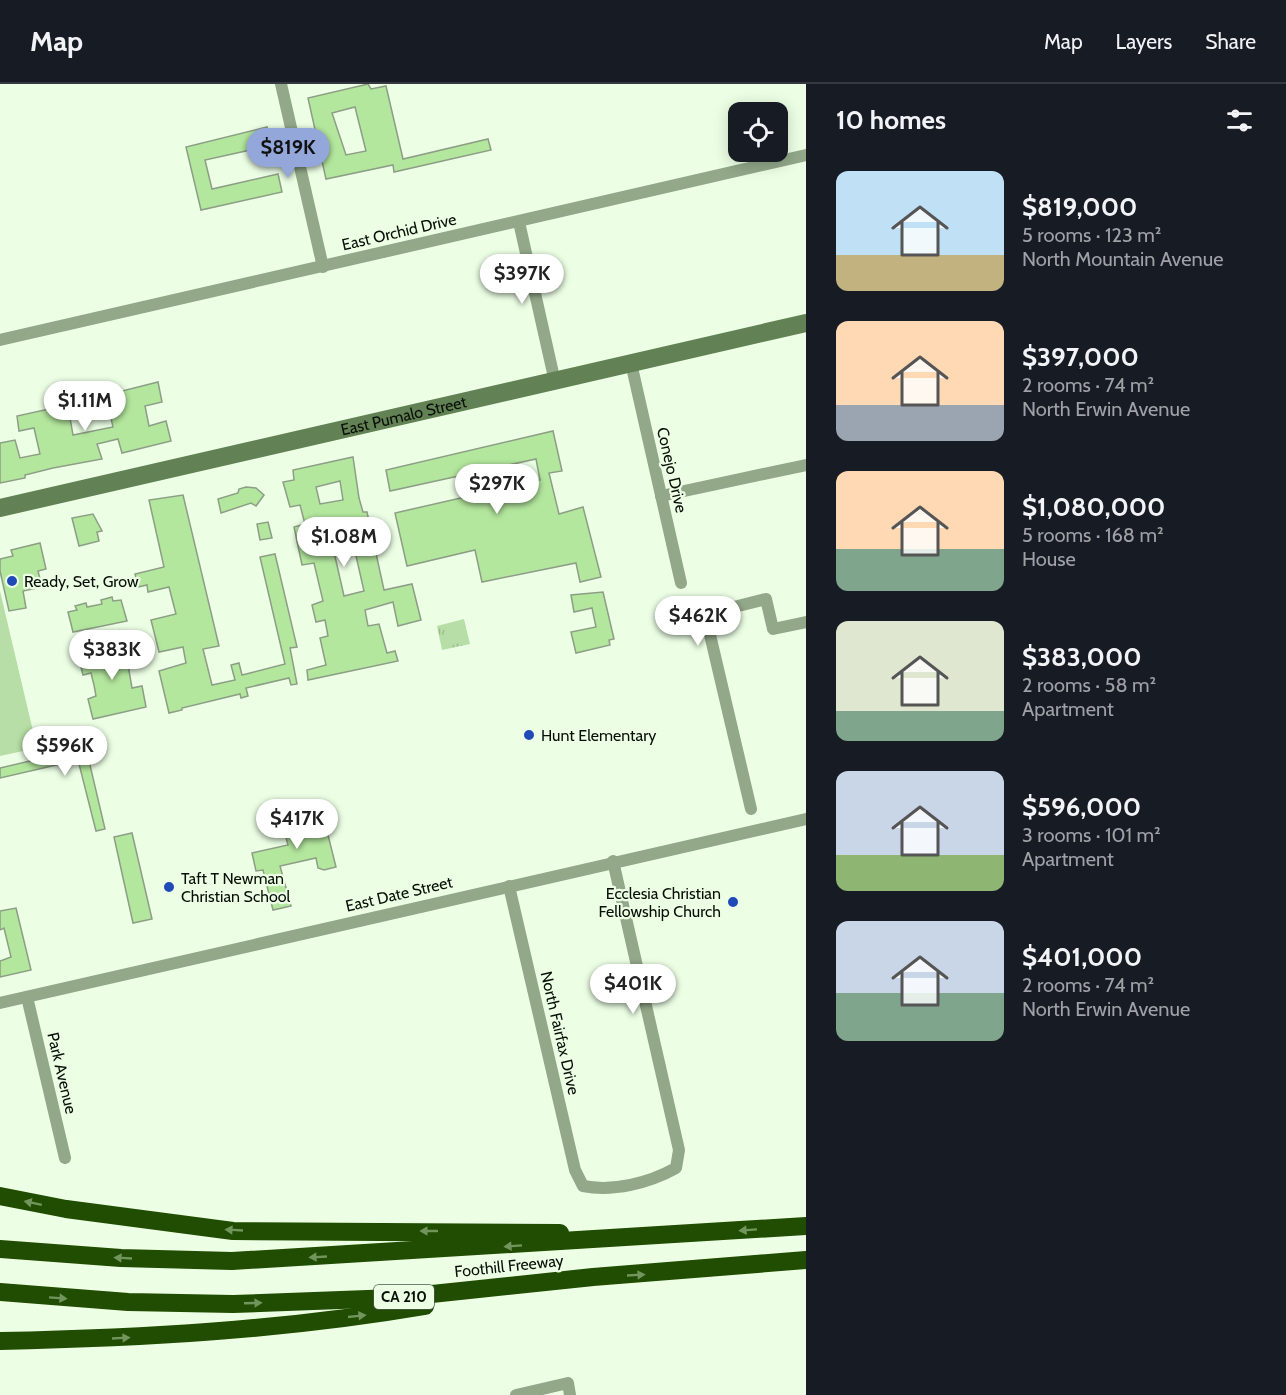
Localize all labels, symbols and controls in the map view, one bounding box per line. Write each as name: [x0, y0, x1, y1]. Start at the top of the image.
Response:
text: Map: [30, 24, 83, 58]
text: Map: [1044, 29, 1083, 54]
text: Layers: [1116, 29, 1172, 54]
text: Share: [1205, 29, 1256, 54]
map controls: [728, 102, 788, 162]
button: locate: [728, 102, 788, 162]
text: 10 homes: [836, 104, 946, 136]
icon: filters: [1223, 104, 1256, 137]
pin: $819K: [246, 128, 330, 179]
text: $819K: [261, 135, 315, 159]
text: $819,000: [1022, 191, 1137, 223]
icon: home: [884, 195, 956, 267]
street label: East Orchid Drive: [340, 210, 458, 254]
text: 5 rooms · 123 m²: [1022, 223, 1161, 247]
text: North Mountain Avenue: [1022, 247, 1223, 271]
pin: $397K: [480, 254, 564, 305]
text: $397K: [494, 261, 550, 285]
text: $397,000: [1022, 341, 1139, 373]
icon: home: [884, 345, 956, 417]
text: 2 rooms · 74 m²: [1022, 373, 1154, 397]
pin: $1.11M: [36, 381, 134, 432]
text: $1.11M: [58, 388, 112, 412]
street label: East Pumalo Street: [339, 392, 469, 439]
text: North Erwin Avenue: [1022, 397, 1190, 421]
street label: Conejo Drive: [653, 425, 691, 515]
pin: $297K: [455, 464, 539, 515]
text: $297K: [469, 471, 525, 495]
text: $1,080,000: [1022, 491, 1165, 523]
icon: home: [884, 495, 956, 567]
pin: $1.08M: [295, 517, 393, 568]
text: 5 rooms · 168 m²: [1022, 523, 1164, 547]
text: $1.08M: [311, 524, 377, 548]
text: House: [1022, 547, 1076, 571]
place label: Ready, Set, Grow: [24, 572, 139, 591]
marker: Ready, Set, Grow: [5, 574, 19, 588]
pin: $462K: [656, 596, 740, 647]
text: $462K: [669, 603, 727, 627]
pin: $383K: [70, 630, 154, 681]
text: $383K: [83, 637, 141, 661]
text: $383,000: [1022, 641, 1142, 673]
icon: home: [884, 645, 956, 717]
text: 2 rooms · 58 m²: [1022, 673, 1156, 697]
text: Apartment: [1022, 697, 1114, 721]
pin: $596K: [23, 726, 107, 777]
place label: Hunt Elementary: [541, 726, 656, 745]
marker: Hunt Elementary: [522, 728, 536, 742]
text: $596K: [36, 733, 94, 757]
text: $596,000: [1022, 791, 1141, 823]
icon: home: [884, 795, 956, 867]
pin: $417K: [255, 799, 339, 850]
text: $417K: [270, 806, 324, 830]
text: 3 rooms · 101 m²: [1022, 823, 1161, 847]
text: Apartment: [1022, 847, 1114, 871]
place label: Taft T Newman Christian School: [181, 869, 290, 906]
street label: East Date Street: [344, 872, 455, 916]
marker: Taft T Newman Christian School: [162, 880, 176, 894]
place label: Ecclesia Christian Fellowship Church: [598, 884, 721, 921]
marker: Ecclesia Christian Fellowship Church: [726, 895, 740, 909]
text: $401,000: [1022, 941, 1142, 973]
icon: home: [884, 945, 956, 1017]
pin: $401K: [591, 964, 675, 1015]
street label: North Fairfax Drive: [537, 969, 583, 1097]
text: $401K: [604, 971, 662, 995]
text: 2 rooms · 74 m²: [1022, 973, 1154, 997]
text: North Erwin Avenue: [1022, 997, 1190, 1021]
street label: Park Avenue: [43, 1030, 81, 1116]
one-way arrow: [23, 1198, 42, 1207]
one-way arrow: [738, 1225, 757, 1235]
one-way arrow: [224, 1226, 243, 1235]
one-way arrow: [419, 1226, 438, 1236]
one-way arrow: [503, 1241, 522, 1251]
street label: Foothill Freeway: [453, 1251, 565, 1281]
one-way arrow: [309, 1252, 328, 1261]
one-way arrow: [114, 1253, 133, 1262]
one-way arrow: [626, 1270, 645, 1280]
road number: CA 210: [374, 1285, 434, 1309]
one-way arrow: [49, 1293, 68, 1302]
one-way arrow: [244, 1298, 263, 1308]
one-way arrow: [348, 1311, 367, 1321]
one-way arrow: [112, 1333, 131, 1342]

